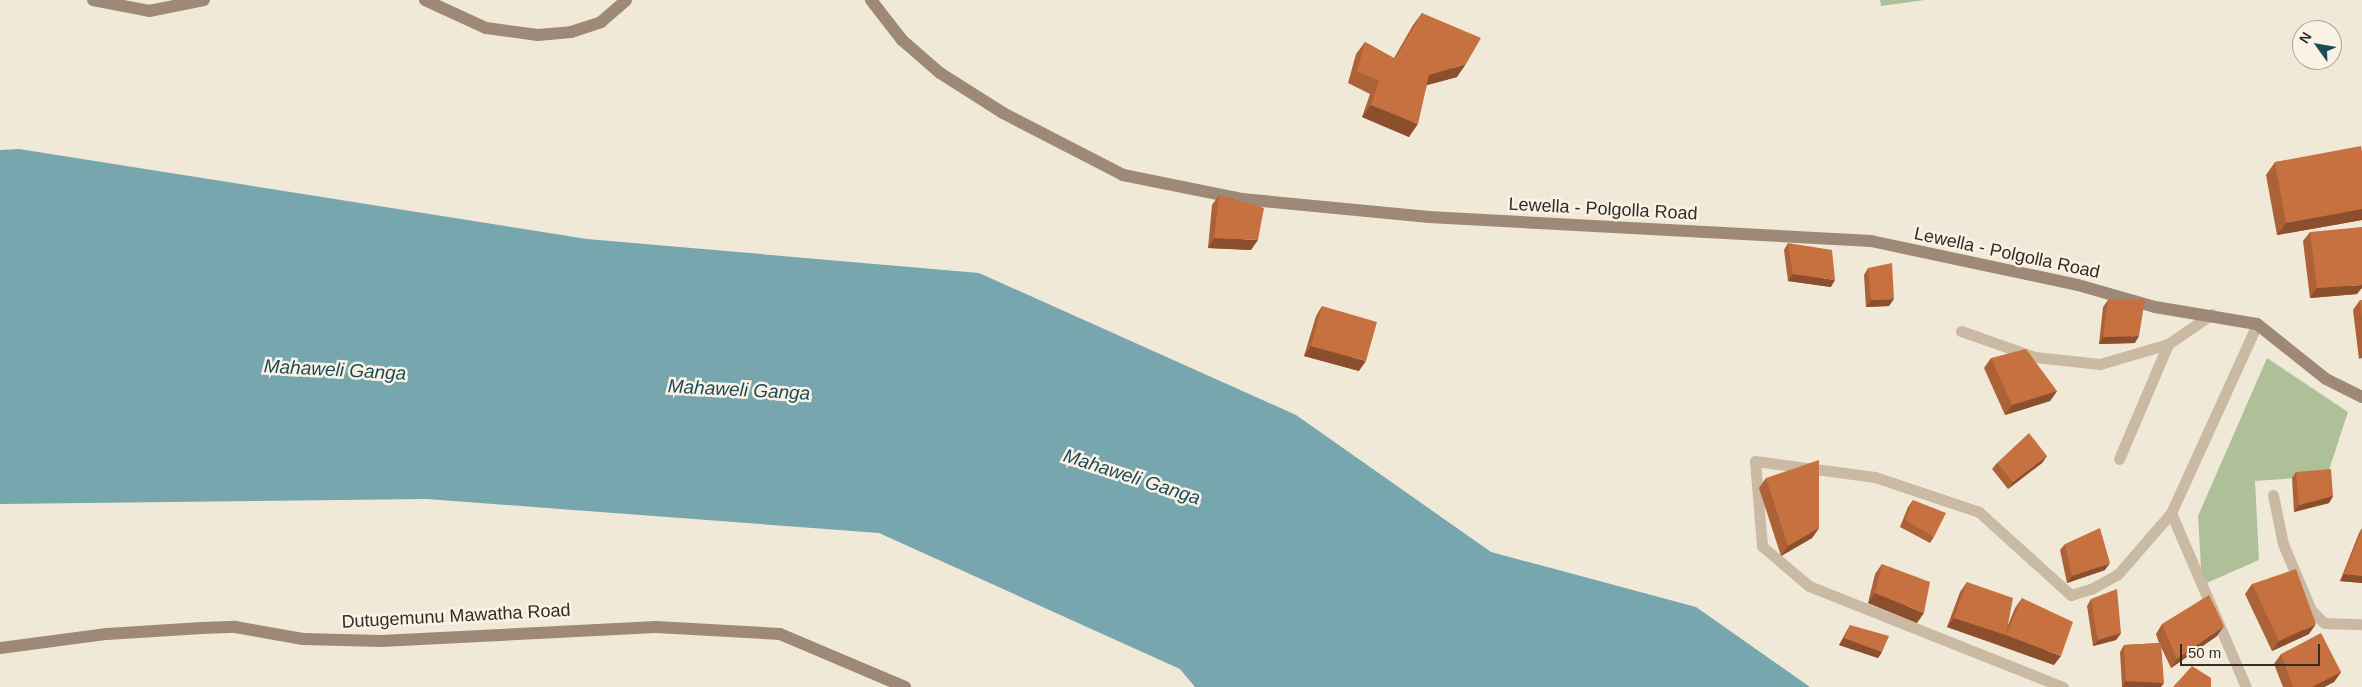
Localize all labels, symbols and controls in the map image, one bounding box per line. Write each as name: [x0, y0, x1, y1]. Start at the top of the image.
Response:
north arrow: [2292, 20, 2342, 70]
text: N: [2296, 29, 2315, 46]
street label: Lewella - Polgolla Road: [1508, 193, 1698, 225]
street label: Lewella - Polgolla Road: [1912, 223, 2102, 283]
water label: Mahaweli Ganga: [263, 355, 407, 385]
water label: Mahaweli Ganga: [667, 375, 811, 405]
water label: Mahaweli Ganga: [1061, 444, 1203, 510]
street label: Dutugemunu Mawatha Road: [341, 599, 571, 633]
scale bar: [2182, 634, 2322, 666]
text: 50 m: [2188, 644, 2221, 661]

